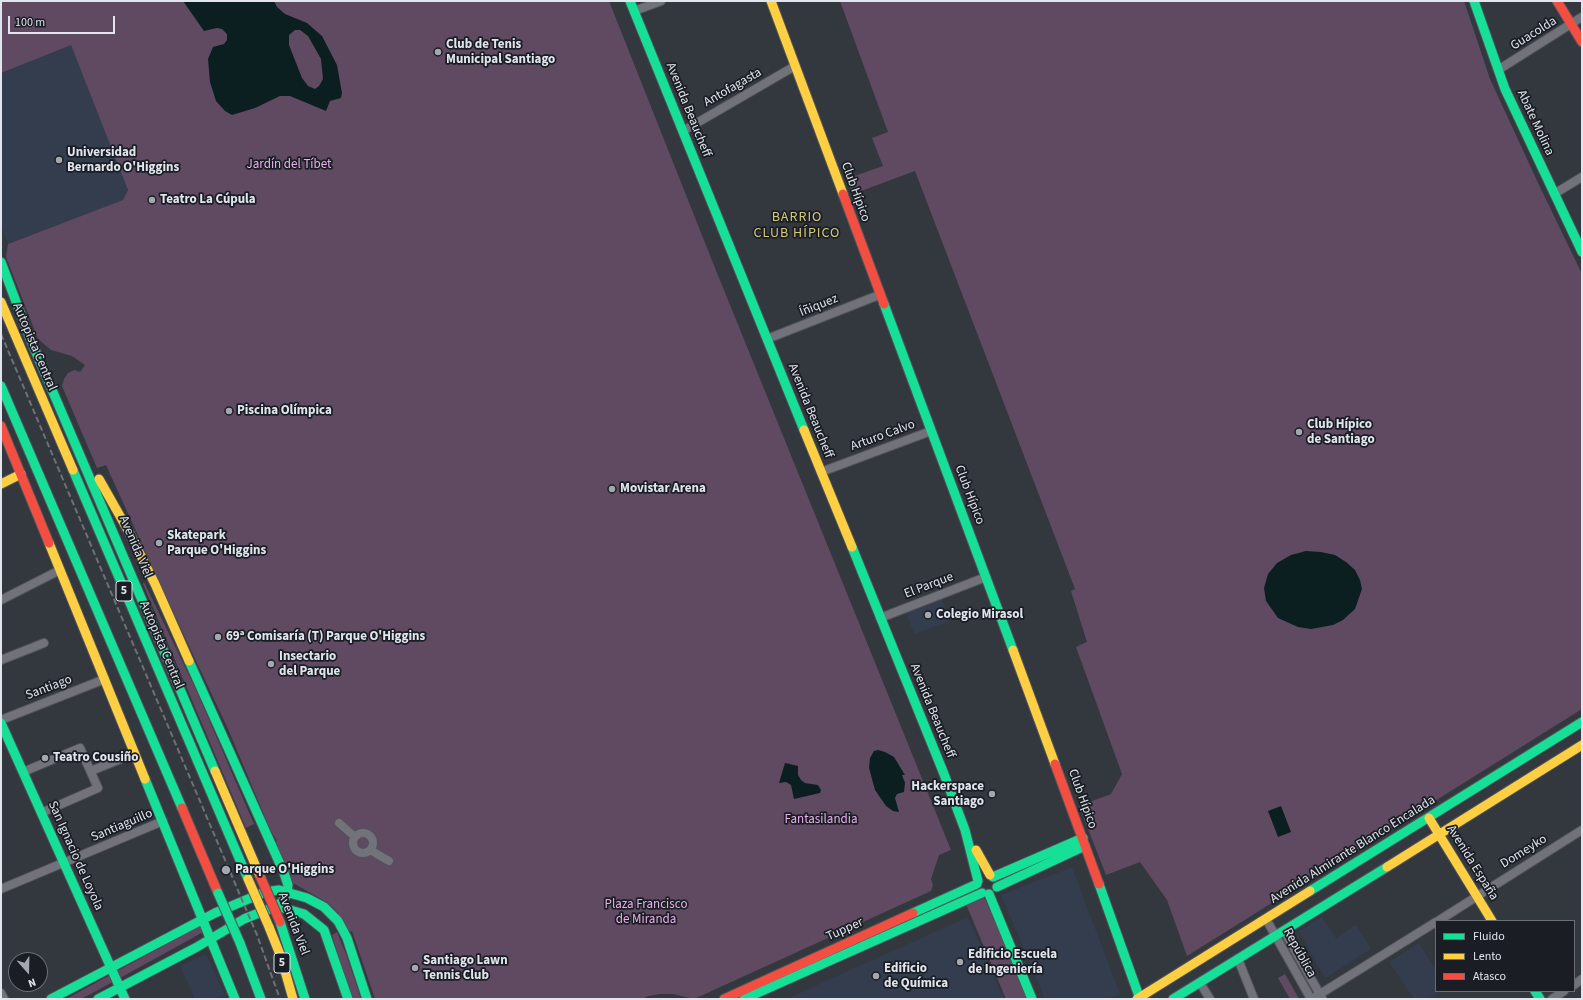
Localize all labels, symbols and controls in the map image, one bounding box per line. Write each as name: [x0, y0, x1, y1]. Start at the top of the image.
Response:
scale bar: [10, 8, 117, 34]
text: 100 m: [15, 14, 45, 31]
street label: Guacolda: [1508, 14, 1560, 54]
place label: Club de Tenis Municipal Santiago: [446, 37, 555, 68]
marker: Club de Tenis Municipal Santiago: [433, 47, 443, 57]
street label: Avenida Beaucheff: [662, 60, 714, 160]
street label: Antofagasta: [701, 65, 765, 111]
street label: Abate Molina: [1513, 88, 1557, 158]
place label: Universidad Bernardo O'Higgins: [67, 145, 179, 176]
marker: Universidad Bernardo O'Higgins: [54, 155, 64, 165]
park label: Jardín del Tíbet: [247, 157, 331, 173]
street label: Club Hípico: [837, 160, 873, 224]
place label: Teatro La Cúpula: [160, 192, 256, 208]
marker: Teatro La Cúpula: [147, 195, 157, 205]
district label: BARRIO CLUB HÍPICO: [754, 210, 840, 242]
street label: Íñiquez: [798, 291, 840, 321]
street label: Autopista Central: [9, 301, 59, 393]
street label: Avenida Beaucheff: [784, 361, 836, 461]
place label: Piscina Olímpica: [237, 403, 332, 419]
marker: Piscina Olímpica: [224, 406, 234, 416]
street label: Arturo Calvo: [849, 417, 917, 455]
place label: Club Hípico de Santiago: [1307, 417, 1375, 448]
marker: Club Hípico de Santiago: [1294, 427, 1304, 437]
street label: Club Hípico: [951, 463, 987, 527]
place label: Movistar Arena: [620, 481, 706, 497]
marker: Movistar Arena: [607, 484, 617, 494]
street label: Avenida Viel: [115, 514, 155, 580]
place label: Skatepark Parque O'Higgins: [167, 528, 266, 559]
marker: Skatepark Parque O'Higgins: [154, 538, 164, 548]
street label: El Parque: [902, 570, 956, 602]
road number: 5: [116, 581, 132, 601]
street label: Autopista Central: [136, 599, 186, 691]
place label: Colegio Mirasol: [936, 607, 1023, 623]
marker: Colegio Mirasol: [923, 610, 933, 620]
place label: 69ª Comisaría (T) Parque O'Higgins: [226, 629, 425, 645]
marker: 69ª Comisaría (T) Parque O'Higgins: [213, 632, 223, 642]
place label: Insectario del Parque: [279, 649, 340, 680]
marker: Insectario del Parque: [266, 659, 276, 669]
street label: Avenida Beaucheff: [906, 661, 958, 761]
street label: Santiago: [24, 672, 74, 704]
place label: Teatro Cousiño: [53, 750, 138, 766]
marker: Teatro Cousiño: [40, 753, 50, 763]
street label: Club Hípico: [1064, 767, 1100, 831]
place label: Hackerspace Santiago: [911, 779, 984, 810]
marker: Hackerspace Santiago: [987, 789, 997, 799]
street label: Avenida Almirante Blanco Encalada: [1268, 793, 1438, 907]
street label: San Ignacio de Loyola: [44, 799, 106, 913]
street label: Santiaguillo: [89, 806, 155, 846]
park label: Fantasilandia: [785, 812, 857, 828]
street label: Avenida España: [1443, 823, 1501, 903]
street label: Domeyko: [1498, 832, 1550, 872]
place label: Parque O'Higgins: [235, 862, 334, 878]
marker: Parque O'Higgins: [220, 864, 232, 876]
street label: Avenida Viel: [274, 891, 312, 957]
park label: Plaza Francisco de Miranda: [605, 897, 687, 928]
street label: Tupper: [824, 915, 866, 945]
legend: [1435, 920, 1575, 992]
street label: República: [1279, 926, 1319, 980]
text: Fluido: [1473, 928, 1505, 945]
place label: Edificio Escuela de Ingeniería: [968, 947, 1057, 978]
text: Lento: [1473, 948, 1502, 965]
north arrow: [8, 952, 48, 992]
road number: 5: [274, 953, 290, 973]
place label: Santiago Lawn Tennis Club: [423, 953, 508, 984]
marker: Edificio Escuela de Ingeniería: [955, 957, 965, 967]
place label: Edificio de Química: [884, 961, 948, 992]
marker: Santiago Lawn Tennis Club: [410, 963, 420, 973]
text: Atasco: [1473, 968, 1506, 985]
marker: Edificio de Química: [871, 971, 881, 981]
text: N: [26, 975, 38, 991]

